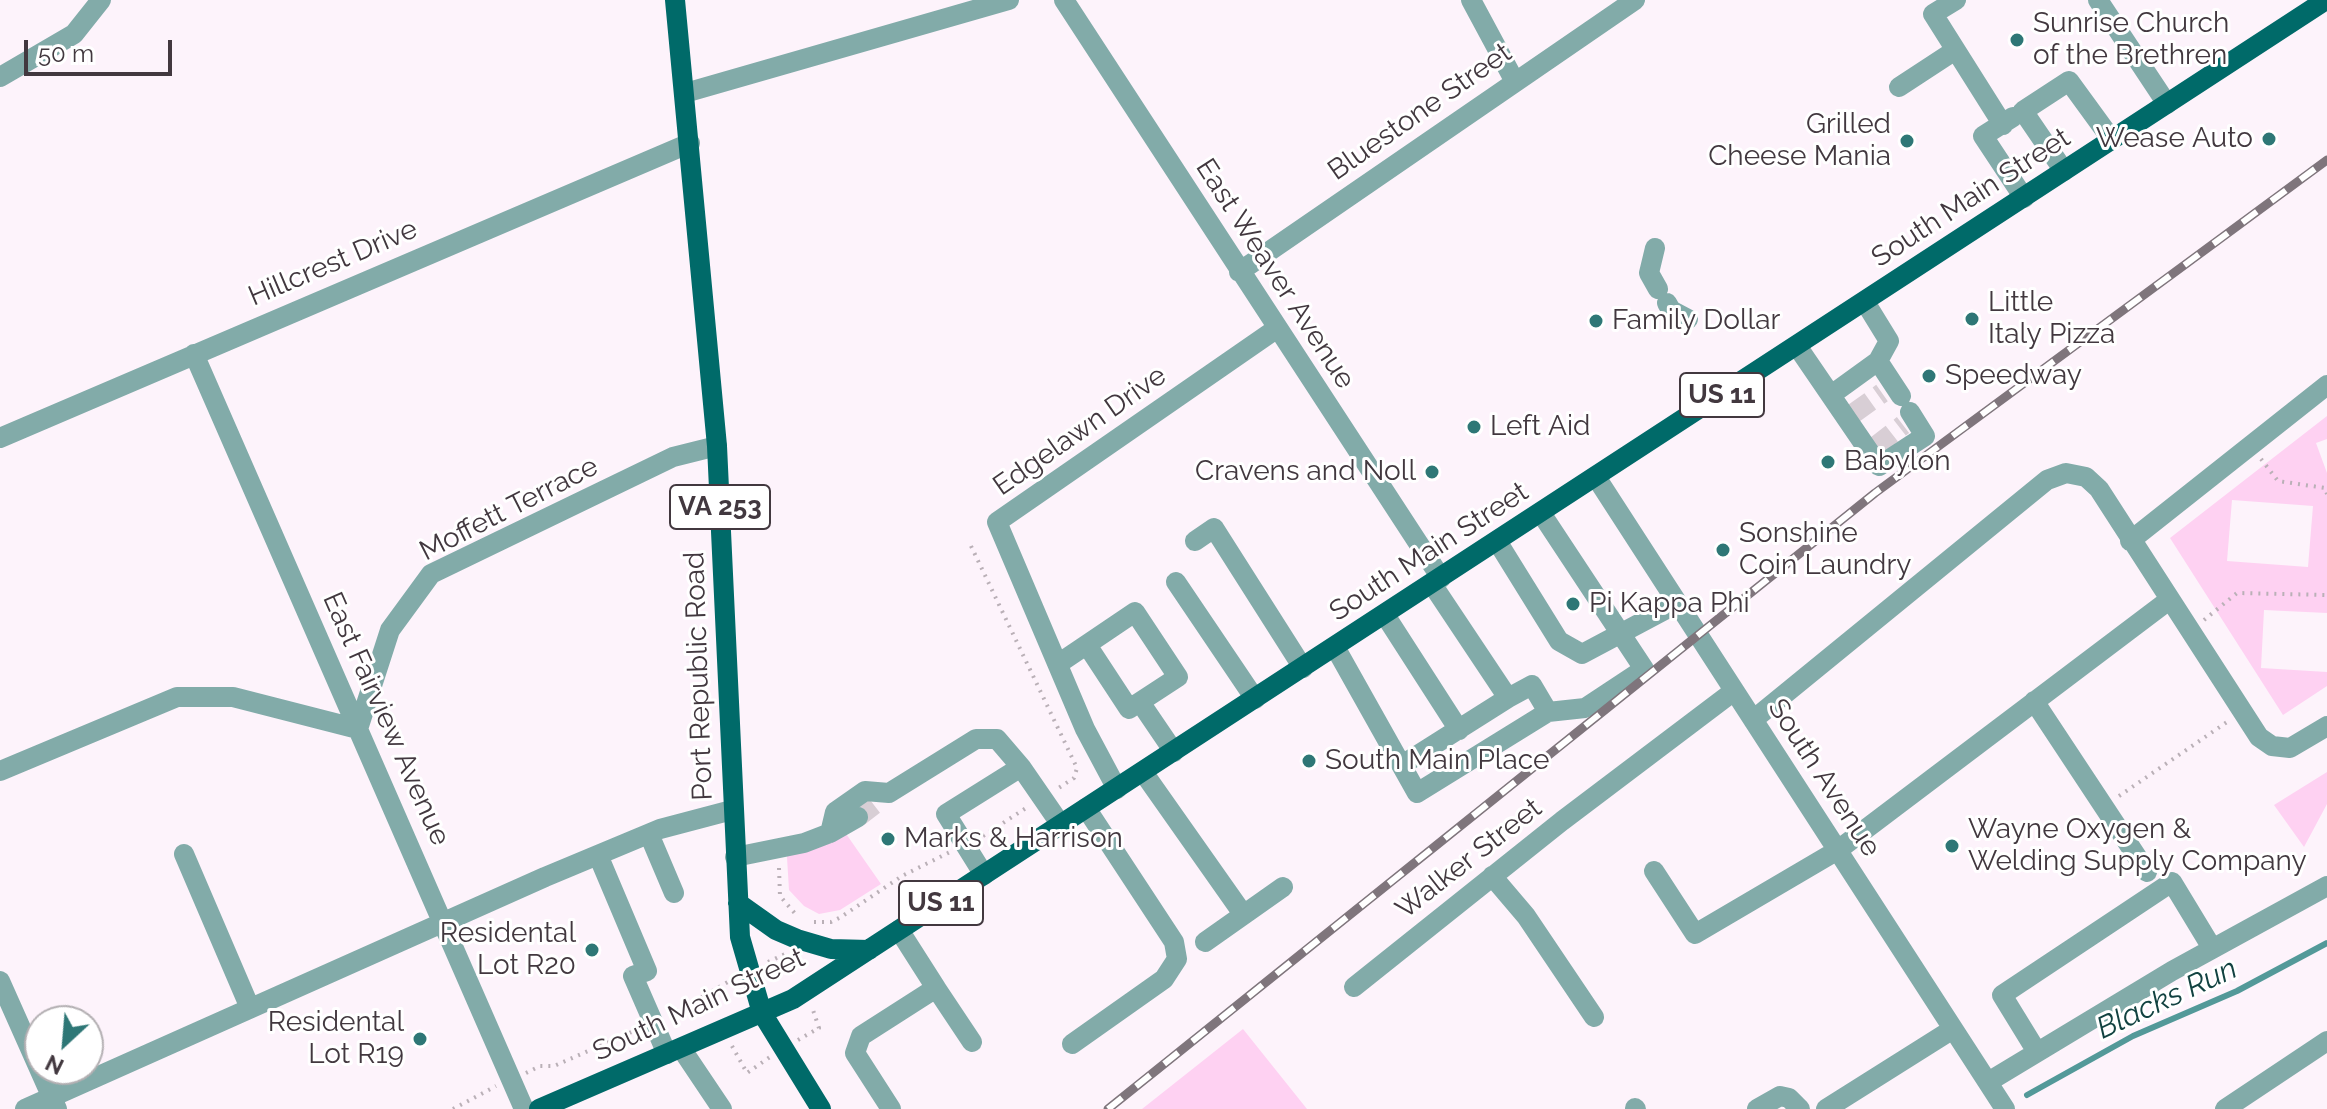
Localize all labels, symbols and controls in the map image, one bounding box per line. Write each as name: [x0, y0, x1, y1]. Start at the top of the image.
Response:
place label: Sunrise Church of the Brethren: [2033, 7, 2229, 73]
scale bar: [28, 24, 176, 74]
marker: Sunrise Church of the Brethren: [2008, 31, 2026, 49]
street label: Bluestone Street: [1322, 36, 1518, 188]
text: 50 m: [38, 39, 94, 68]
place label: Grilled Cheese Mania: [1708, 108, 1891, 174]
street label: South Main Street: [1865, 121, 2077, 275]
place label: Wease Auto: [2096, 122, 2253, 156]
marker: Wease Auto: [2260, 130, 2278, 148]
marker: Grilled Cheese Mania: [1898, 132, 1916, 150]
street label: East Weaver Avenue: [1188, 153, 1362, 395]
street label: Hillcrest Drive: [244, 212, 422, 314]
place label: Little Italy Pizza: [1988, 286, 2115, 352]
place label: Family Dollar: [1612, 304, 1780, 338]
marker: Little Italy Pizza: [1963, 310, 1981, 328]
marker: Family Dollar: [1587, 312, 1605, 330]
street label: Edgelawn Drive: [987, 359, 1173, 503]
place label: Speedway: [1945, 359, 2082, 393]
marker: Speedway: [1920, 367, 1938, 385]
road number: US 11: [1680, 373, 1764, 417]
place label: Left Aid: [1490, 410, 1590, 444]
marker: Left Aid: [1465, 418, 1483, 436]
place label: Babylon: [1844, 445, 1950, 479]
street label: Moffett Terrace: [414, 450, 604, 568]
marker: Babylon: [1819, 453, 1837, 471]
place label: Cravens and Noll: [1195, 455, 1416, 489]
marker: Cravens and Noll: [1423, 463, 1441, 481]
street label: South Main Street: [1323, 475, 1535, 629]
road number: VA 253: [670, 485, 770, 529]
place label: Sonshine Coin Laundry: [1739, 517, 1911, 583]
marker: Sonshine Coin Laundry: [1714, 541, 1732, 559]
street label: Port Republic Road: [678, 551, 720, 801]
street label: East Fairview Avenue: [315, 587, 457, 851]
place label: Pi Kappa Phi: [1589, 587, 1750, 621]
marker: Pi Kappa Phi: [1564, 595, 1582, 613]
street label: South Avenue: [1761, 693, 1887, 863]
place label: South Main Place: [1325, 744, 1549, 778]
marker: South Main Place: [1300, 752, 1318, 770]
street label: Walker Street: [1389, 792, 1549, 926]
place label: Wayne Oxygen & Welding Supply Company: [1968, 813, 2307, 879]
place label: Marks & Harrison: [904, 822, 1123, 856]
marker: Marks & Harrison: [879, 830, 897, 848]
marker: Wayne Oxygen & Welding Supply Company: [1943, 837, 1961, 855]
road number: US 11: [899, 881, 983, 925]
place label: Residental Lot R20: [440, 917, 576, 983]
marker: Residental Lot R20: [583, 941, 601, 959]
street label: South Main Street: [588, 941, 810, 1069]
water label: Blacks Run: [2091, 951, 2243, 1047]
north arrow: [24, 1005, 104, 1085]
place label: Residental Lot R19: [268, 1006, 404, 1072]
marker: Residental Lot R19: [411, 1030, 429, 1048]
text: N: [41, 1049, 68, 1080]

